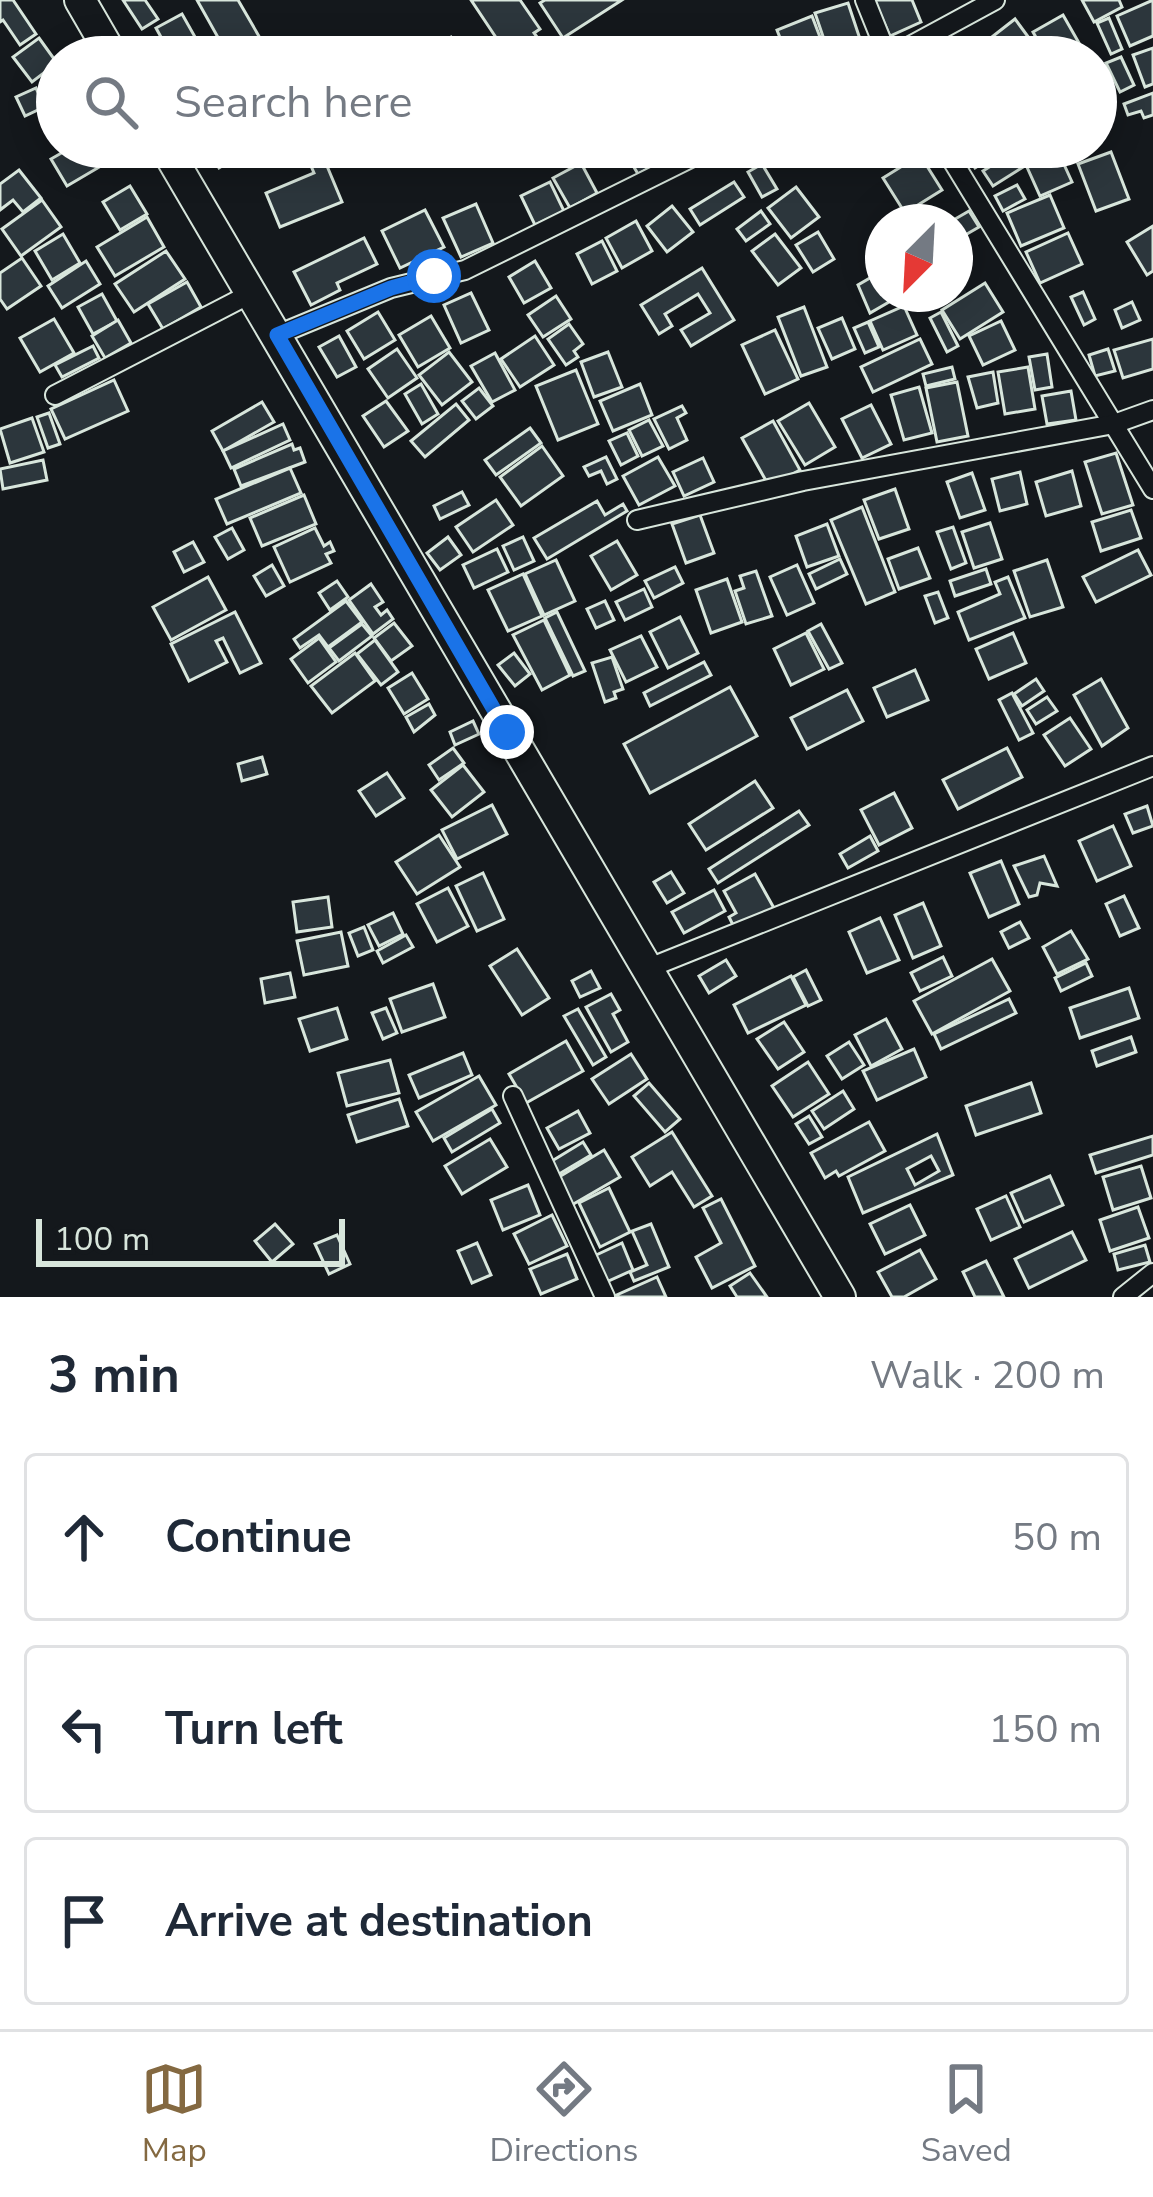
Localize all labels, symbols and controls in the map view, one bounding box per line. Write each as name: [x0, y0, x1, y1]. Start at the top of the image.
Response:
search box: [36, 36, 1117, 168]
icon: search: [78, 69, 144, 135]
text: Search here: [174, 72, 413, 133]
north arrow: [865, 204, 973, 312]
route start: [407, 249, 461, 303]
route end: [480, 705, 534, 759]
scale bar: [36, 1213, 345, 1266]
text: 100 m: [54, 1217, 150, 1262]
text: 3 min: [48, 1340, 180, 1410]
text: Walk · 200 m: [870, 1349, 1105, 1402]
icon: ahead: [51, 1504, 117, 1570]
text: Continue: [165, 1507, 352, 1568]
text: 50 m: [1012, 1511, 1102, 1564]
icon: left: [51, 1696, 117, 1762]
text: Turn left: [165, 1699, 343, 1760]
text: 150 m: [988, 1703, 1102, 1756]
icon: arrive: [51, 1888, 117, 1954]
text: Arrive at destination: [165, 1891, 593, 1952]
tab: Map: [141, 2056, 207, 2173]
tab: Directions: [490, 2056, 638, 2173]
tab: Saved: [921, 2056, 1012, 2173]

